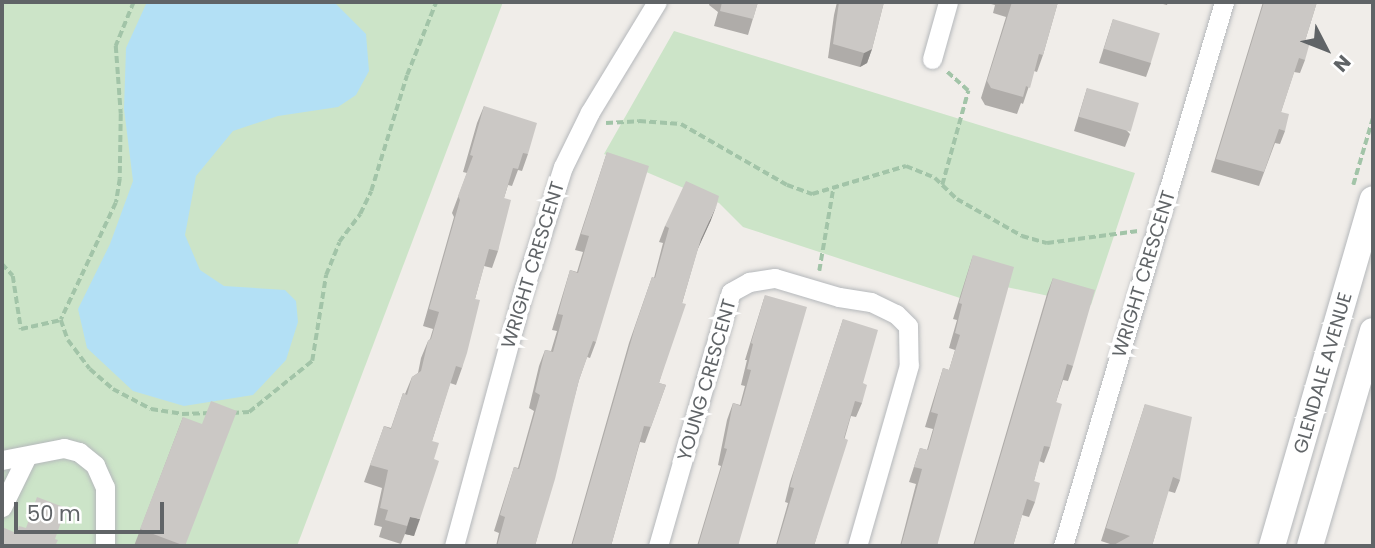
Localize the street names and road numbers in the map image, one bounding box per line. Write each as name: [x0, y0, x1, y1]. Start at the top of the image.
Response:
street label: WRIGHT CRESCENT: [497, 179, 569, 351]
street label: WRIGHT CRESCENT: [1108, 188, 1180, 360]
street label: GLENDALE AVENUE: [1289, 290, 1357, 456]
street label: YOUNG CRESCENT: [673, 296, 741, 464]

